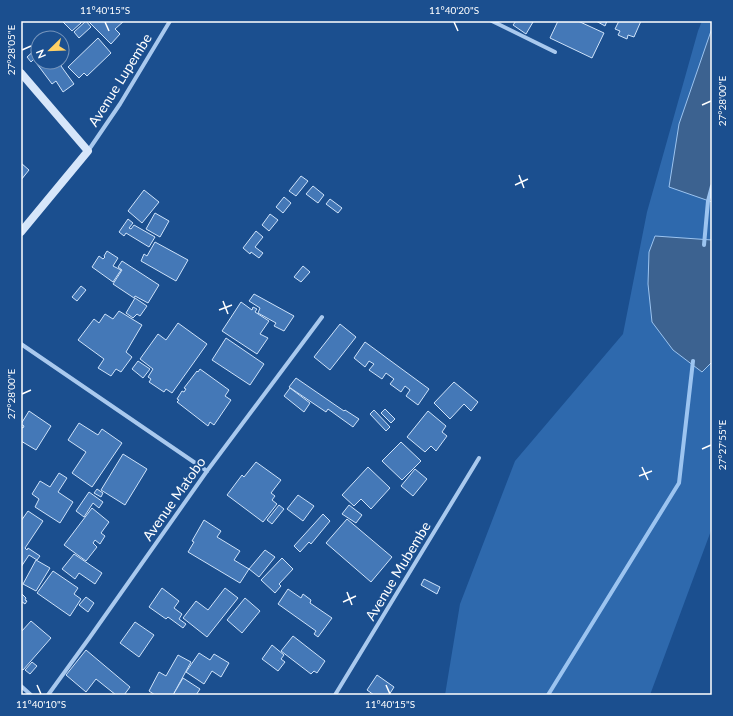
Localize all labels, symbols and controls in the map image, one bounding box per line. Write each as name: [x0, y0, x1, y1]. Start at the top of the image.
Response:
text: 11°40'15"S: [80, 4, 130, 16]
text: 11°40'20"S: [429, 4, 479, 16]
text: 27°28'05"E: [5, 25, 17, 75]
north arrow: [30, 30, 70, 70]
street label: Avenue Lupembe: [84, 30, 155, 129]
text: N: [33, 48, 48, 61]
text: 27°28'00"E: [716, 76, 728, 126]
text: 27°28'00"E: [5, 369, 17, 419]
text: 27°27'55"E: [716, 420, 728, 470]
street label: Avenue Matobo: [138, 454, 209, 544]
street label: Avenue Mubembe: [361, 518, 434, 623]
text: 11°40'10"S: [16, 698, 66, 710]
text: 11°40'15"S: [365, 698, 415, 710]

